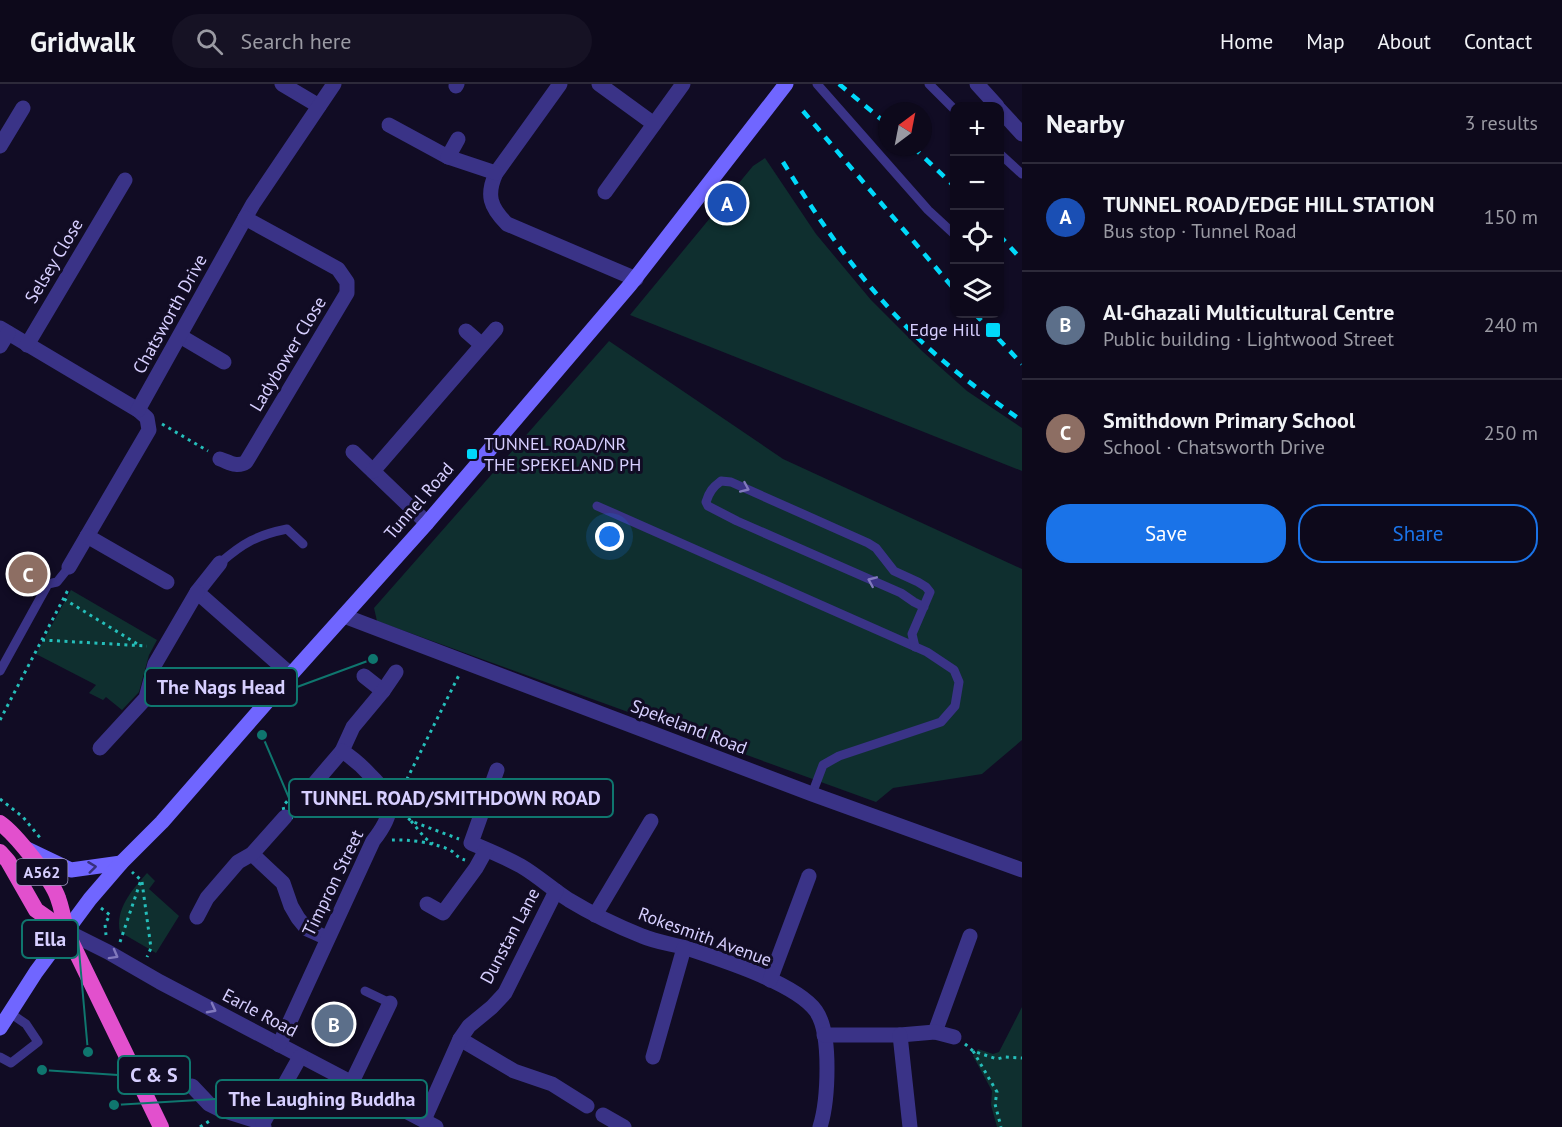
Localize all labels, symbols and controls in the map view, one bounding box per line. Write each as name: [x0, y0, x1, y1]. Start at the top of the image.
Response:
search box: [172, 14, 592, 68]
text: Gridwalk: [30, 23, 136, 60]
icon: search: [193, 25, 226, 58]
text: Search here: [241, 27, 352, 55]
text: Home: [1220, 28, 1273, 55]
text: Map: [1306, 28, 1345, 55]
text: About: [1378, 28, 1431, 55]
text: Contact: [1464, 28, 1532, 55]
north arrow: [878, 102, 932, 156]
map controls: [950, 102, 1004, 318]
button: +: [950, 102, 1004, 156]
text: Nearby: [1046, 107, 1124, 140]
text: 3 results: [1465, 110, 1538, 136]
button: −: [950, 156, 1004, 210]
pin: A: [708, 180, 746, 226]
text: TUNNEL ROAD/EDGE HILL STATION: [1103, 190, 1434, 218]
text: A: [1059, 204, 1072, 230]
text: 150 m: [1484, 204, 1538, 230]
button: locate: [950, 210, 1004, 264]
street label: Selsey Close: [19, 214, 88, 307]
text: Bus stop · Tunnel Road: [1103, 218, 1296, 244]
street label: Chatsworth Drive: [127, 250, 212, 378]
button: layers: [950, 264, 1004, 318]
street label: Ladybower Close: [244, 292, 331, 415]
text: Al-Ghazali Multicultural Centre: [1103, 298, 1394, 326]
text: B: [1060, 312, 1071, 338]
text: 240 m: [1484, 312, 1538, 338]
place label: Edge Hill: [910, 318, 981, 341]
marker: Edge Hill: [984, 321, 1002, 339]
text: Public building · Lightwood Street: [1103, 326, 1394, 352]
text: Smithdown Primary School: [1103, 406, 1355, 434]
text: C: [1060, 420, 1071, 446]
text: 250 m: [1484, 420, 1538, 446]
place label: TUNNEL ROAD/NR THE SPEKELAND PH: [484, 432, 641, 476]
text: School · Chatsworth Drive: [1103, 434, 1325, 460]
marker: TUNNEL ROAD/NR THE SPEKELAND PH: [465, 447, 479, 461]
street label: Tunnel Road: [379, 457, 458, 544]
one-way arrow: [738, 481, 749, 493]
button: Save: [1046, 504, 1286, 563]
button: Share: [1298, 504, 1538, 563]
your location: [595, 522, 624, 551]
pin: C: [9, 552, 48, 596]
one-way arrow: [867, 576, 878, 588]
callout: The Nags Head: [145, 668, 297, 706]
text: The Nags Head: [157, 674, 285, 700]
street label: Spekeland Road: [628, 694, 751, 759]
callout: TUNNEL ROAD/SMITHDOWN ROAD: [289, 779, 613, 817]
text: TUNNEL ROAD/SMITHDOWN ROAD: [301, 785, 601, 811]
street label: Timpron Street: [297, 826, 368, 940]
road number: A562: [16, 859, 68, 885]
one-way arrow: [87, 862, 96, 874]
street label: Dunstan Lane: [475, 884, 544, 988]
street label: Rokesmith Avenue: [635, 902, 775, 971]
callout: Ella: [22, 920, 78, 958]
text: Ella: [34, 926, 66, 952]
one-way arrow: [108, 948, 118, 959]
street label: Earle Road: [219, 983, 302, 1042]
one-way arrow: [206, 1002, 216, 1013]
pin: B: [314, 1002, 354, 1046]
callout: C & S: [118, 1056, 190, 1094]
text: C & S: [130, 1062, 178, 1088]
callout: The Laughing Buddha: [216, 1080, 427, 1118]
text: The Laughing Buddha: [228, 1086, 416, 1112]

